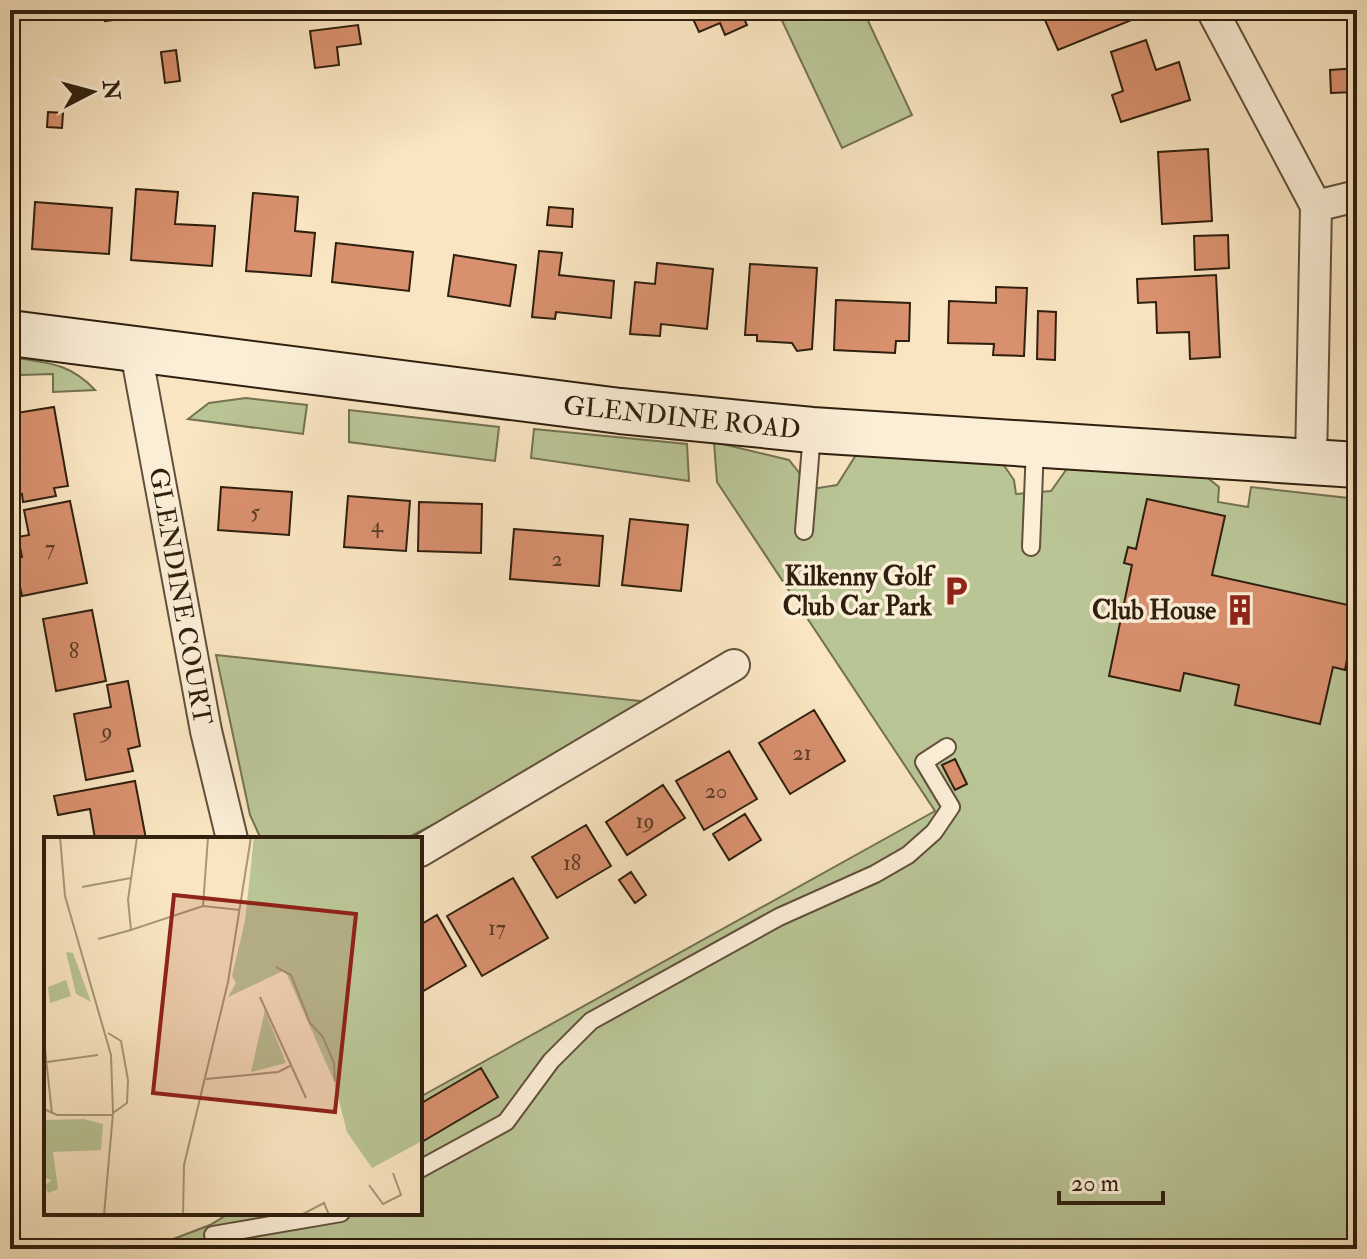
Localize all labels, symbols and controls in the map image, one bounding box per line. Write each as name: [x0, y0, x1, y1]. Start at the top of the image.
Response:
north arrow: [52, 52, 132, 132]
text: N: [96, 78, 126, 102]
street label: GLENDINE ROAD: [562, 390, 802, 446]
street label: GLENDINE COURT: [142, 465, 218, 727]
house number: 5: [250, 498, 260, 526]
house number: 4: [371, 511, 384, 539]
house number: 7: [45, 534, 55, 562]
house number: 2: [551, 545, 563, 573]
place label: Kilkenny Golf Club Car Park: [783, 561, 937, 623]
parking icon: Kilkenny Golf Club Car Park: [939, 574, 973, 608]
building icon: Club House: [1223, 593, 1257, 627]
place label: Club House: [1092, 595, 1216, 627]
house number: 8: [69, 637, 79, 665]
house number: 9: [99, 717, 113, 745]
house number: 21: [792, 739, 812, 767]
house number: 20: [705, 777, 727, 805]
house number: 19: [635, 807, 655, 835]
inset map: [44, 837, 422, 1215]
house number: 18: [563, 849, 581, 877]
house number: 17: [488, 914, 506, 942]
scale bar: [1059, 1155, 1163, 1205]
text: 20 m: [1071, 1168, 1120, 1199]

